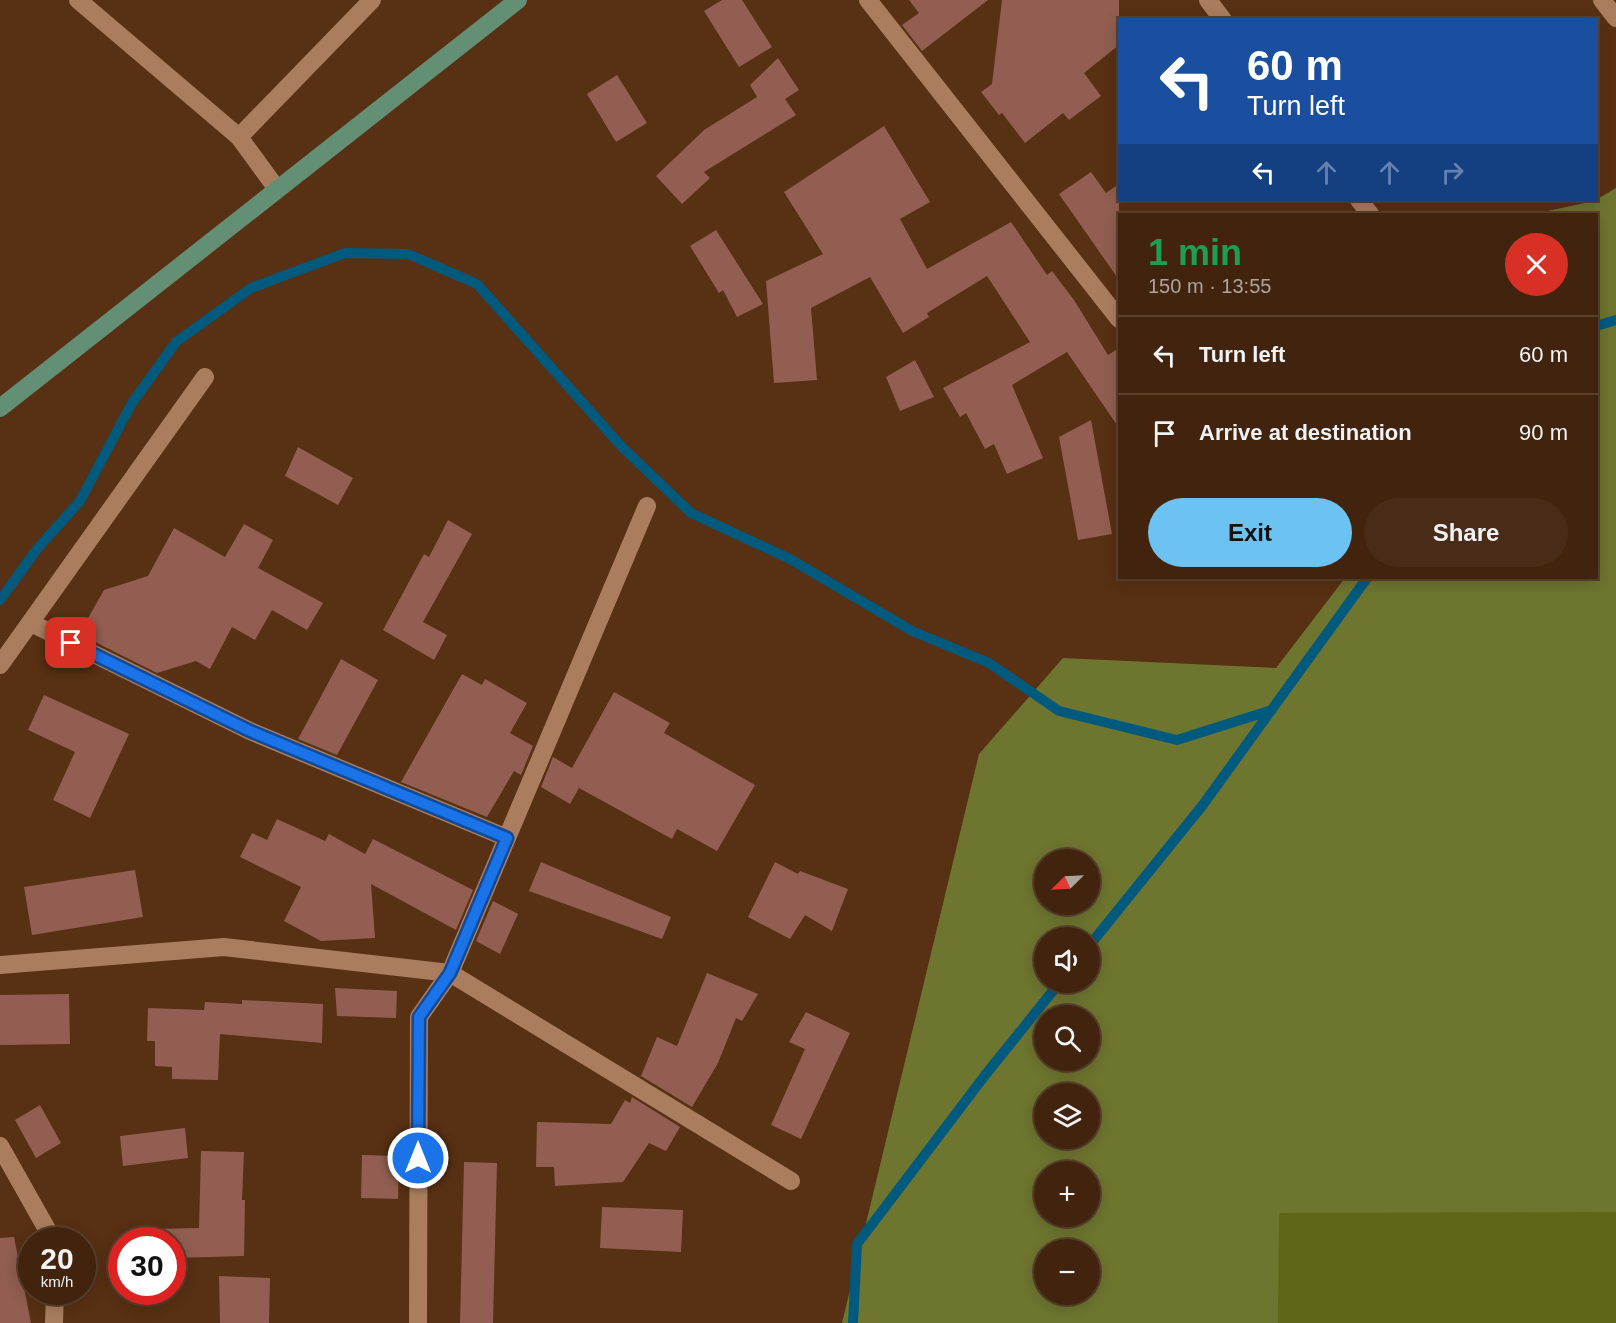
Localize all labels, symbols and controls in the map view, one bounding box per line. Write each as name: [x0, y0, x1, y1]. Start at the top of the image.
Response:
icon: left: [1148, 42, 1226, 120]
text: 60 m: [1247, 42, 1343, 89]
text: Turn left: [1247, 91, 1345, 121]
icon: left: [1247, 156, 1280, 189]
icon: ahead: [1310, 156, 1343, 189]
icon: ahead: [1373, 156, 1406, 189]
icon: right: [1436, 156, 1469, 189]
text: 1 min: [1148, 232, 1242, 273]
button: close: [1505, 233, 1568, 296]
text: 150 m · 13:55: [1148, 275, 1271, 297]
icon: left: [1148, 339, 1181, 372]
text: Turn left: [1199, 342, 1285, 367]
text: 60 m: [1519, 342, 1568, 367]
icon: arrive: [1148, 417, 1181, 450]
text: Arrive at destination: [1199, 420, 1412, 445]
text: 90 m: [1519, 420, 1568, 445]
button: Exit: [1148, 498, 1352, 567]
button: Share: [1364, 498, 1568, 567]
pin: [45, 617, 96, 668]
icon: arrive: [54, 626, 87, 659]
north arrow: [1034, 849, 1100, 915]
map controls: [1034, 849, 1100, 1305]
button: sound: [1034, 927, 1100, 993]
button: search: [1034, 1005, 1100, 1071]
button: layers: [1034, 1083, 1100, 1149]
position arrow: [386, 1126, 450, 1190]
button: +: [1034, 1161, 1100, 1227]
speed limit sign: 30: [108, 1227, 186, 1305]
button: −: [1034, 1239, 1100, 1305]
text: 20: [40, 1242, 74, 1275]
text: km/h: [41, 1273, 73, 1290]

